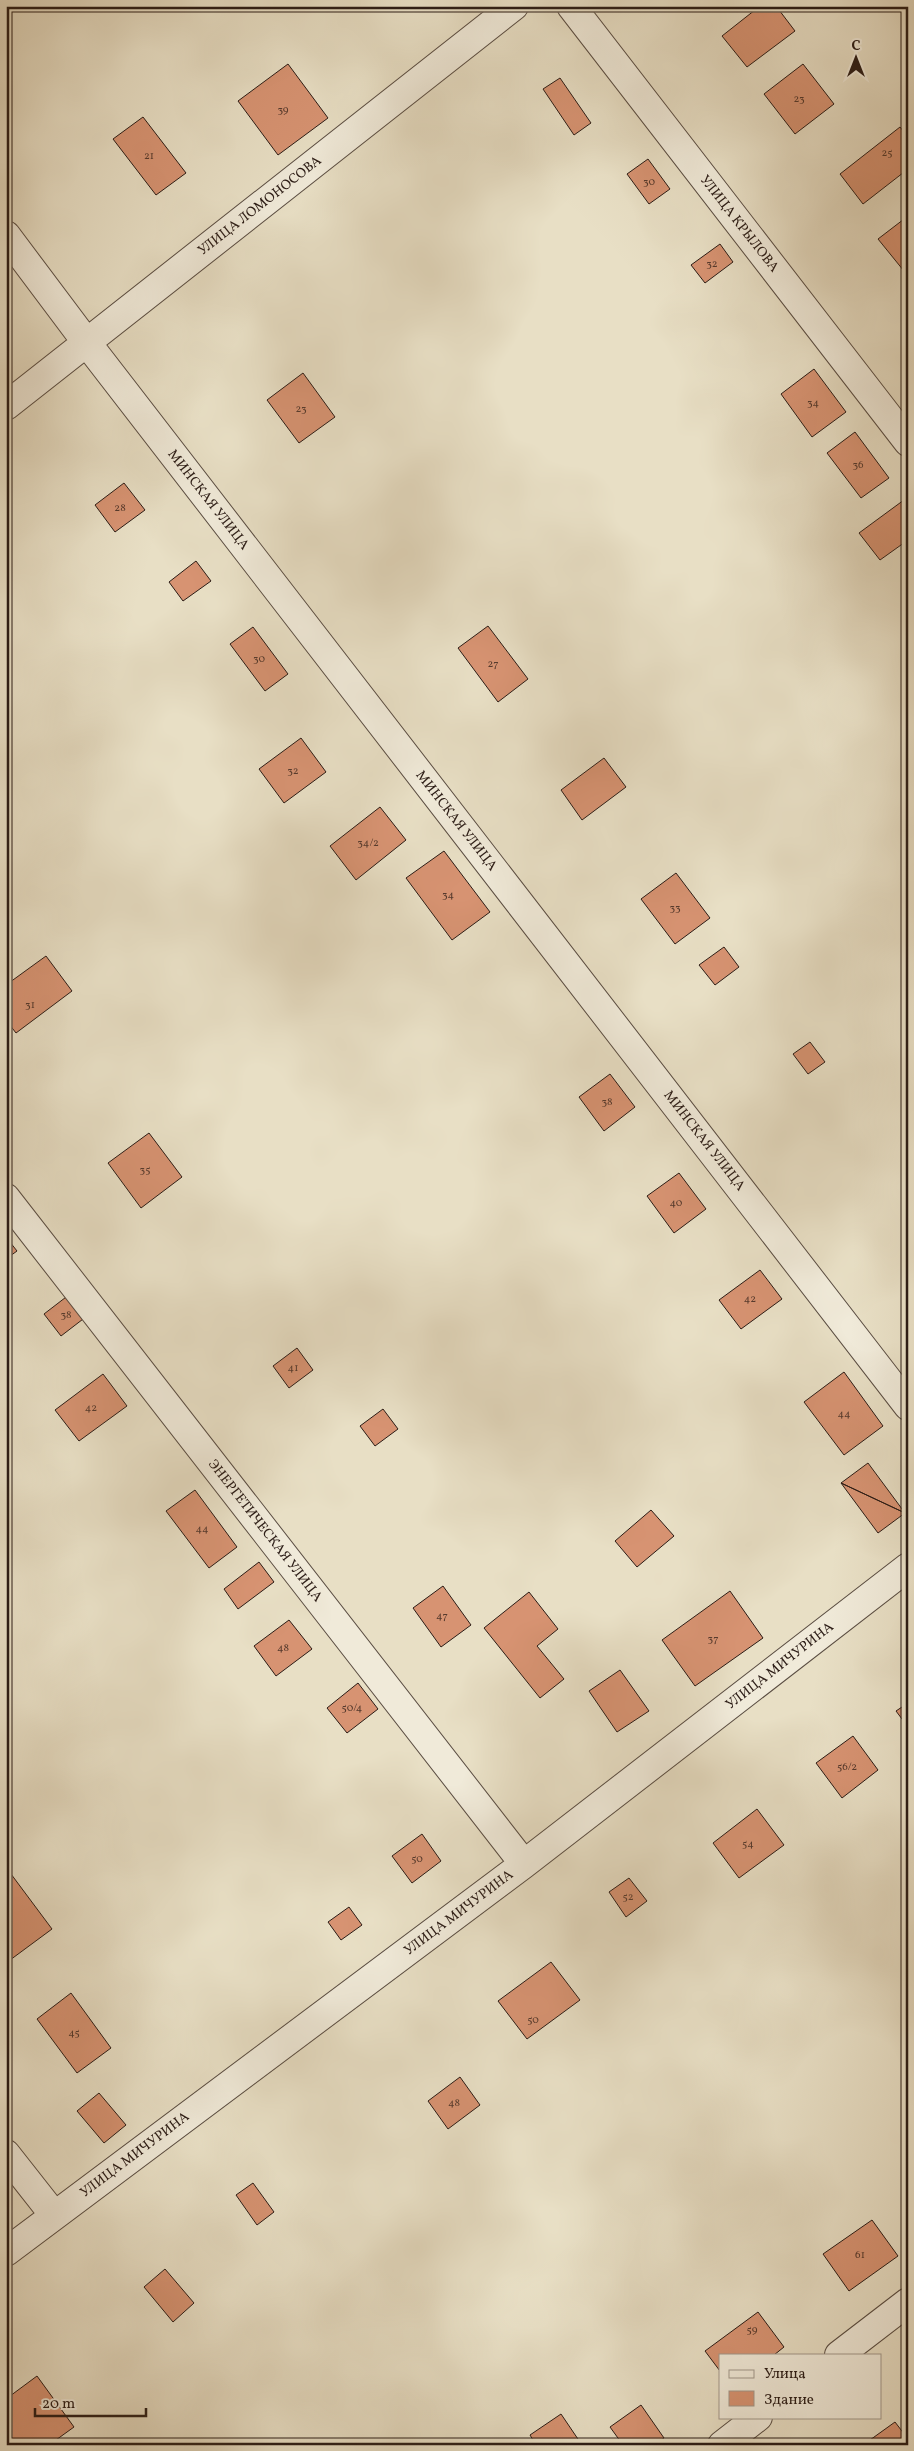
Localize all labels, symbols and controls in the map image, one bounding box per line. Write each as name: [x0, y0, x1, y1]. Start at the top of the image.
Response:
north arrow: [832, 32, 882, 82]
text: С: [851, 37, 861, 56]
house number: 23: [793, 92, 805, 107]
house number: 39: [277, 103, 289, 118]
house number: 25: [881, 146, 893, 161]
house number: 21: [144, 149, 154, 164]
street label: УЛИЦА ЛОМОНОСОВА: [194, 152, 326, 260]
street label: УЛИЦА КРЫЛОВА: [695, 171, 783, 277]
house number: 30: [643, 175, 655, 190]
house number: 32: [706, 257, 718, 272]
house number: 34: [807, 396, 820, 411]
house number: 23: [295, 402, 307, 417]
street label: МИНСКАЯ УЛИЦА: [163, 446, 253, 554]
house number: 36: [852, 458, 864, 473]
house number: 28: [114, 501, 126, 516]
house number: 30: [253, 652, 265, 667]
house number: 27: [488, 657, 498, 672]
house number: 32: [287, 764, 299, 779]
street label: МИНСКАЯ УЛИЦА: [411, 767, 501, 875]
house number: 34/2: [357, 836, 379, 851]
house number: 34: [442, 888, 455, 903]
house number: 33: [669, 901, 681, 916]
house number: 31: [25, 998, 35, 1013]
street label: МИНСКАЯ УЛИЦА: [659, 1087, 749, 1195]
house number: 38: [601, 1095, 613, 1110]
house number: 35: [140, 1163, 150, 1178]
house number: 40: [670, 1196, 683, 1211]
house number: 42: [744, 1292, 756, 1307]
house number: 38: [60, 1308, 72, 1323]
house number: 41: [288, 1361, 298, 1376]
house number: 42: [85, 1401, 97, 1416]
house number: 44: [837, 1407, 851, 1422]
street label: ЭНЕРГЕТИЧЕСКАЯ УЛИЦА: [203, 1456, 327, 1606]
house number: 44: [195, 1522, 209, 1537]
house number: 47: [436, 1609, 448, 1624]
street label: УЛИЦА МИЧУРИНА: [722, 1618, 838, 1714]
house number: 37: [708, 1632, 718, 1647]
house number: 48: [277, 1641, 289, 1656]
house number: 50/4: [342, 1701, 363, 1716]
house number: 56/2: [837, 1760, 857, 1775]
house number: 54: [742, 1837, 754, 1852]
house number: 50: [411, 1852, 423, 1867]
street label: УЛИЦА МИЧУРИНА: [400, 1866, 518, 1960]
house number: 52: [622, 1890, 634, 1905]
house number: 50: [527, 2013, 539, 2028]
house number: 45: [68, 2026, 80, 2041]
house number: 48: [448, 2096, 460, 2111]
street label: УЛИЦА МИЧУРИНА: [76, 2108, 194, 2202]
house number: 61: [855, 2248, 865, 2263]
house number: 59: [747, 2323, 758, 2338]
legend: [719, 2354, 882, 2418]
text: Улица: [764, 2364, 806, 2385]
scale bar: [35, 2386, 146, 2418]
text: Здание: [764, 2390, 814, 2411]
text: 20 m: [42, 2394, 75, 2415]

